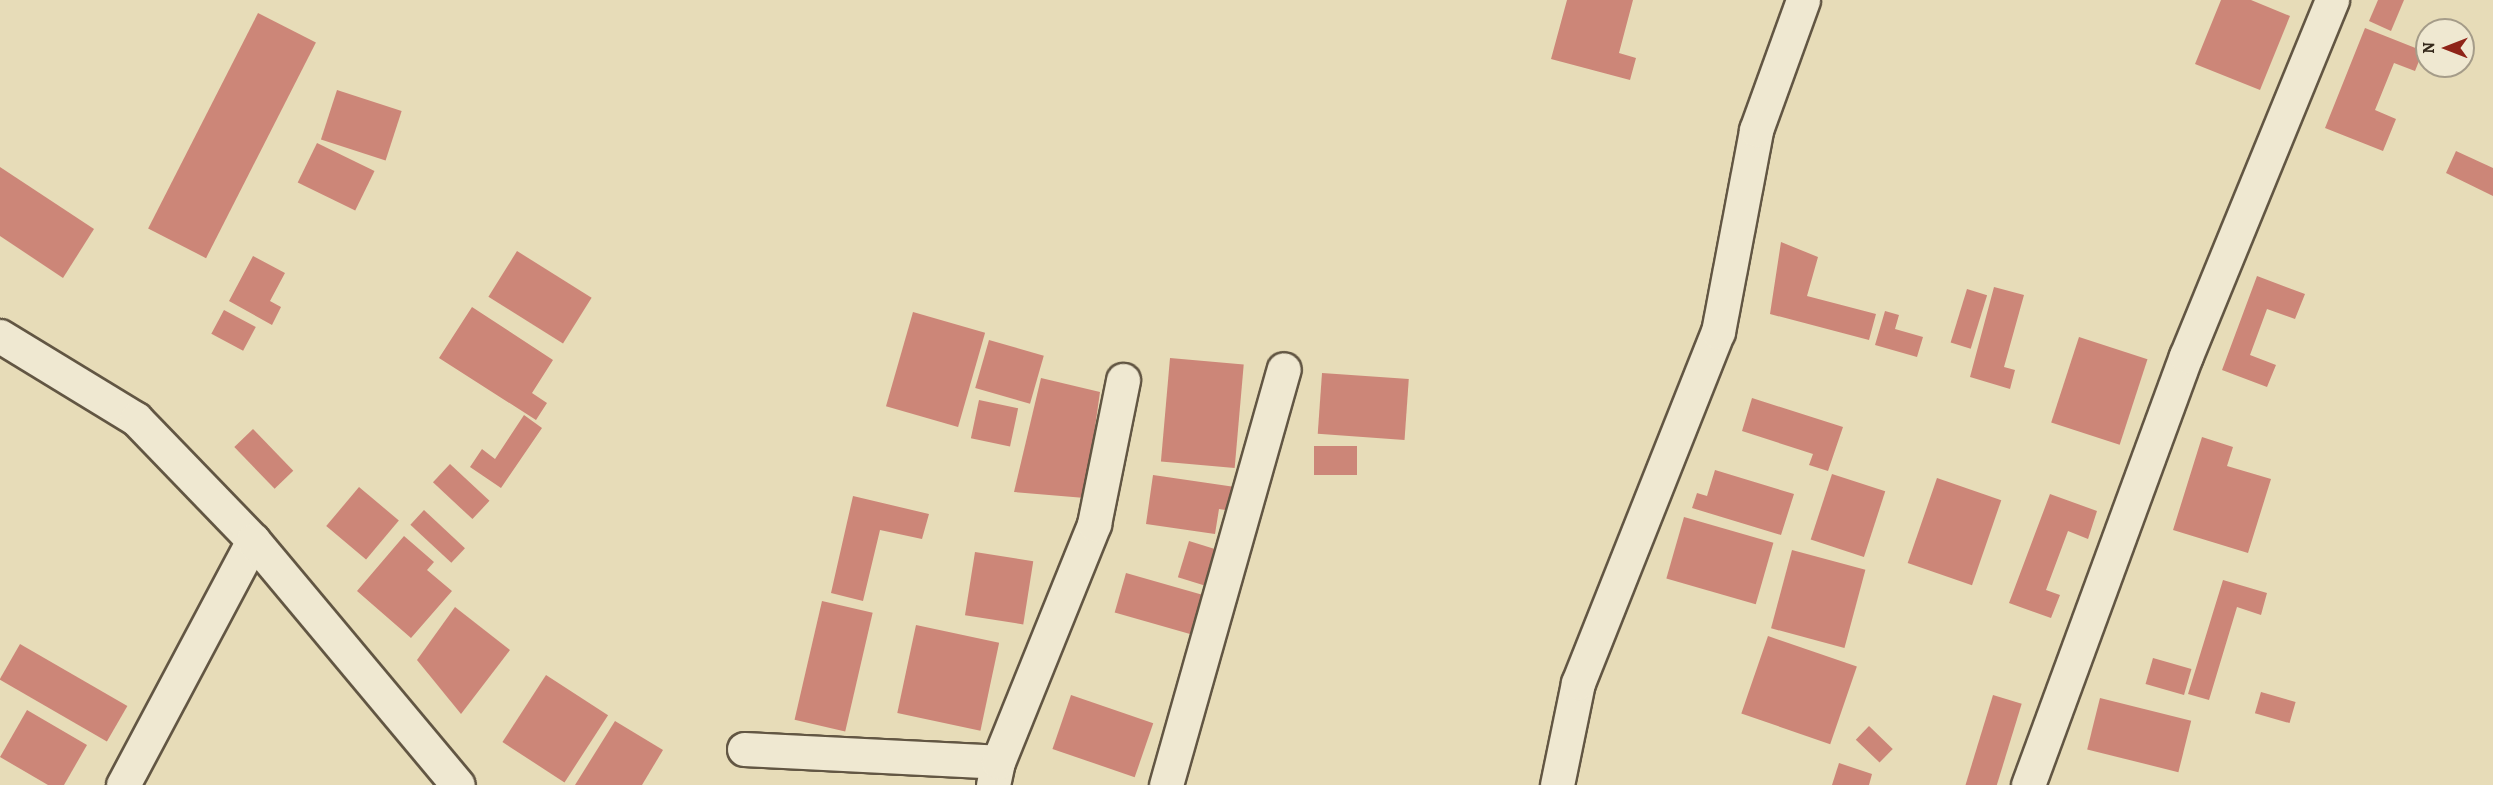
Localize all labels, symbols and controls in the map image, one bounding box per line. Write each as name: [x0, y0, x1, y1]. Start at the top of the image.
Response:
north arrow: [2415, 18, 2475, 78]
text: N: [2418, 42, 2440, 54]

